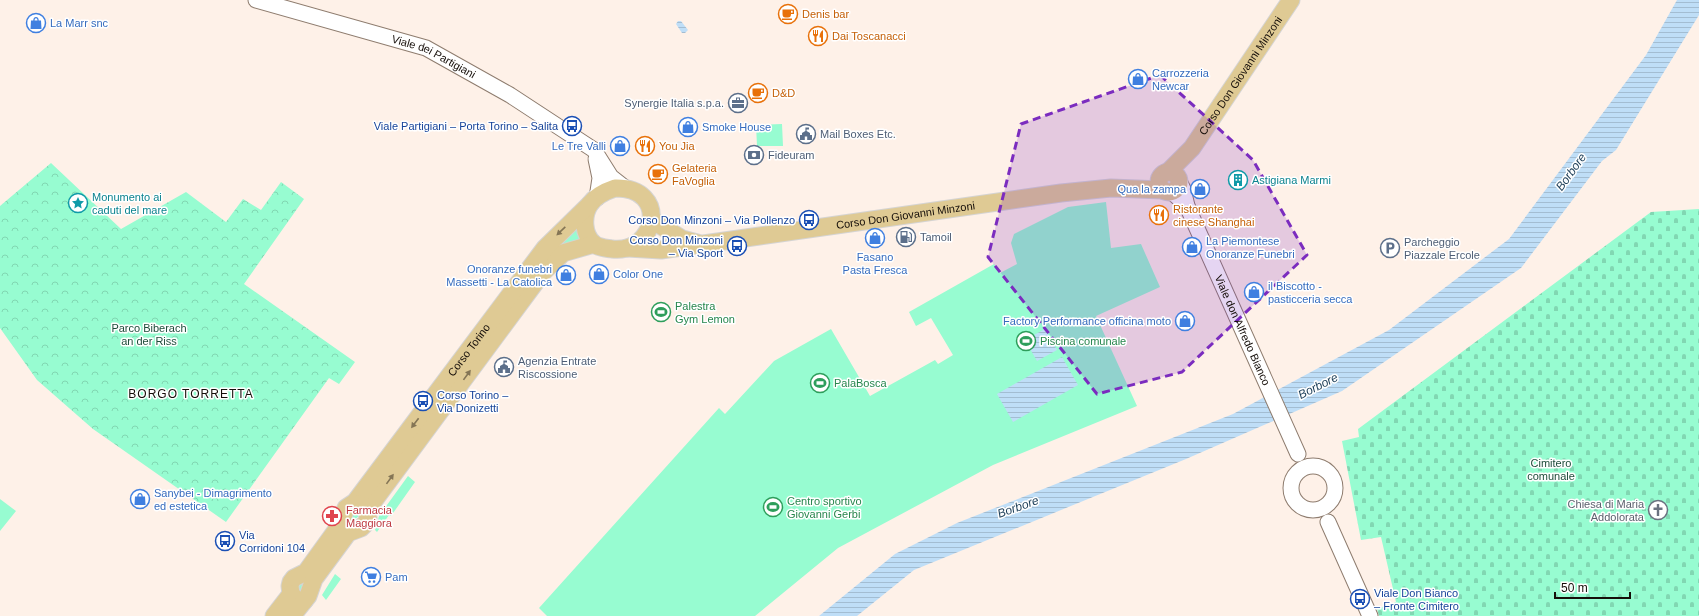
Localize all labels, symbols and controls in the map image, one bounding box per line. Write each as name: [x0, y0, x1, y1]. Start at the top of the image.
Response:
cafe icon: Denis bar: [777, 3, 799, 25]
place label: Denis bar: [802, 8, 849, 20]
shop icon: La Marr snc: [25, 12, 47, 34]
street label: Corso Don Giovanni Minzoni: [1196, 14, 1284, 137]
place label: La Marr snc: [50, 17, 109, 29]
restaurant icon: Dai Toscanacci: [807, 25, 829, 47]
place label: Dai Toscanacci: [832, 30, 906, 42]
street label: Viale dei Partigiani: [391, 33, 478, 81]
place label: Carrozzeria Newcar: [1152, 67, 1210, 92]
shop icon: Carrozzeria Newcar: [1127, 68, 1149, 90]
cafe icon: D&D: [747, 82, 769, 104]
place label: D&D: [772, 87, 795, 99]
office icon: Synergie Italia s.p.a.: [727, 92, 749, 114]
place label: Synergie Italia s.p.a.: [624, 97, 724, 109]
bus stop icon: Viale Partigiani – Porta Torino – Salita: [561, 115, 583, 137]
shop icon: Smoke House: [677, 116, 699, 138]
place label: Viale Partigiani – Porta Torino – Salita: [374, 120, 559, 132]
place label: Smoke House: [702, 121, 771, 133]
public building icon: Mail Boxes Etc.: [795, 123, 817, 145]
place label: Mail Boxes Etc.: [820, 128, 896, 140]
shop icon: Le Tre Valli: [609, 135, 631, 157]
restaurant icon: You Jia: [634, 135, 656, 157]
place label: Le Tre Valli: [552, 140, 606, 152]
place label: You Jia: [659, 140, 696, 152]
bank icon: Fideuram: [743, 144, 765, 166]
place label: Fideuram: [768, 149, 814, 161]
water label: Borbore: [1553, 150, 1589, 193]
place label: Gelateria FaVoglia: [672, 162, 718, 187]
cafe icon: Gelateria FaVoglia: [647, 163, 669, 185]
building icon: Astigiana Marmi: [1227, 169, 1249, 191]
place label: Astigiana Marmi: [1252, 174, 1331, 186]
shop icon: Qua la zampa: [1189, 178, 1211, 200]
place label: Qua la zampa: [1118, 183, 1187, 195]
place label: Monumento ai caduti del mare: [92, 191, 167, 216]
place icon: Monumento ai caduti del mare: [67, 192, 89, 214]
street label: Corso Don Giovanni Minzoni: [835, 199, 976, 231]
place label: Ristorante cinese Shanghai: [1173, 203, 1254, 228]
restaurant icon: Ristorante cinese Shanghai: [1148, 204, 1170, 226]
bus stop icon: Corso Don Minzoni – Via Pollenzo: [798, 209, 820, 231]
place label: Corso Don Minzoni – Via Pollenzo: [628, 214, 795, 226]
one-way arrow: [556, 226, 566, 236]
fuel station icon: Tamoil: [895, 226, 917, 248]
shop icon: Fasano Pasta Fresca: [864, 227, 886, 249]
place label: Tamoil: [920, 231, 952, 243]
place label: Corso Don Minzoni – Via Sport: [629, 234, 723, 259]
bus stop icon: Corso Don Minzoni – Via Sport: [726, 235, 748, 257]
place label: La Piemontese Onoranze Funebri: [1206, 235, 1295, 260]
shop icon: La Piemontese Onoranze Funebri: [1181, 236, 1203, 258]
place label: Parcheggio Piazzale Ercole: [1404, 236, 1480, 261]
parking icon: Parcheggio Piazzale Ercole: [1379, 237, 1401, 259]
place label: Fasano Pasta Fresca: [843, 251, 908, 276]
place label: Onoranze funebri Massetti - La Catolica: [446, 263, 553, 288]
shop icon: Color One: [588, 263, 610, 285]
shop icon: Onoranze funebri Massetti - La Catolica: [555, 264, 577, 286]
place label: Color One: [613, 268, 663, 280]
street label: Viale don Alfredo Bianco: [1213, 273, 1273, 387]
place label: il Biscotto - pasticceria secca: [1268, 280, 1353, 305]
shop icon: il Biscotto - pasticceria secca: [1243, 281, 1265, 303]
place label: Palestra Gym Lemon: [675, 300, 735, 325]
sports icon: Palestra Gym Lemon: [650, 301, 672, 323]
shop icon: Factory Performance officina moto: [1174, 310, 1196, 332]
place label: Factory Performance officina moto: [1003, 315, 1171, 327]
street label: Corso Torino: [445, 321, 492, 378]
park label: Parco Biberach an der Riss: [111, 322, 187, 347]
sports icon: Piscina comunale: [1015, 330, 1037, 352]
place label: Piscina comunale: [1040, 335, 1126, 347]
place label: Agenzia Entrate Riscossione: [518, 355, 596, 380]
public building icon: Agenzia Entrate Riscossione: [493, 356, 515, 378]
one-way arrow: [463, 369, 471, 380]
water label: Borbore: [1296, 370, 1340, 402]
sports icon: PalaBosca: [809, 372, 831, 394]
place label: PalaBosca: [834, 377, 887, 389]
district label: BORGO TORRETTA: [128, 387, 254, 401]
place label: Corso Torino – Via Donizetti: [437, 389, 509, 414]
bus stop icon: Corso Torino – Via Donizetti: [412, 390, 434, 412]
one-way arrow: [410, 417, 419, 428]
park label: Cimitero comunale: [1527, 457, 1575, 482]
one-way arrow: [386, 474, 394, 484]
place label: Sanybei - Dimagrimento ed estetica: [154, 487, 272, 512]
shop icon: Sanybei - Dimagrimento ed estetica: [129, 488, 151, 510]
water label: Borbore: [996, 493, 1041, 521]
place label: Centro sportivo Giovanni Gerbi: [787, 495, 862, 520]
sports icon: Centro sportivo Giovanni Gerbi: [762, 496, 784, 518]
place label: Chiesa di Maria Addolorata: [1568, 498, 1645, 523]
church icon: Chiesa di Maria Addolorata: [1647, 499, 1669, 521]
place label: Farmacia Maggiora: [346, 504, 393, 529]
pharmacy icon: Farmacia Maggiora: [321, 505, 343, 527]
place label: Via Corridoni 104: [239, 529, 305, 554]
bus stop icon: Via Corridoni 104: [214, 530, 236, 552]
supermarket icon: Pam: [360, 566, 382, 588]
place label: Pam: [385, 571, 408, 583]
scale bar: [1555, 574, 1630, 600]
text: 50 m: [1561, 581, 1588, 595]
place label: Viale Don Bianco – Fronte Cimitero: [1374, 587, 1459, 612]
bus stop icon: Viale Don Bianco – Fronte Cimitero: [1349, 588, 1371, 610]

